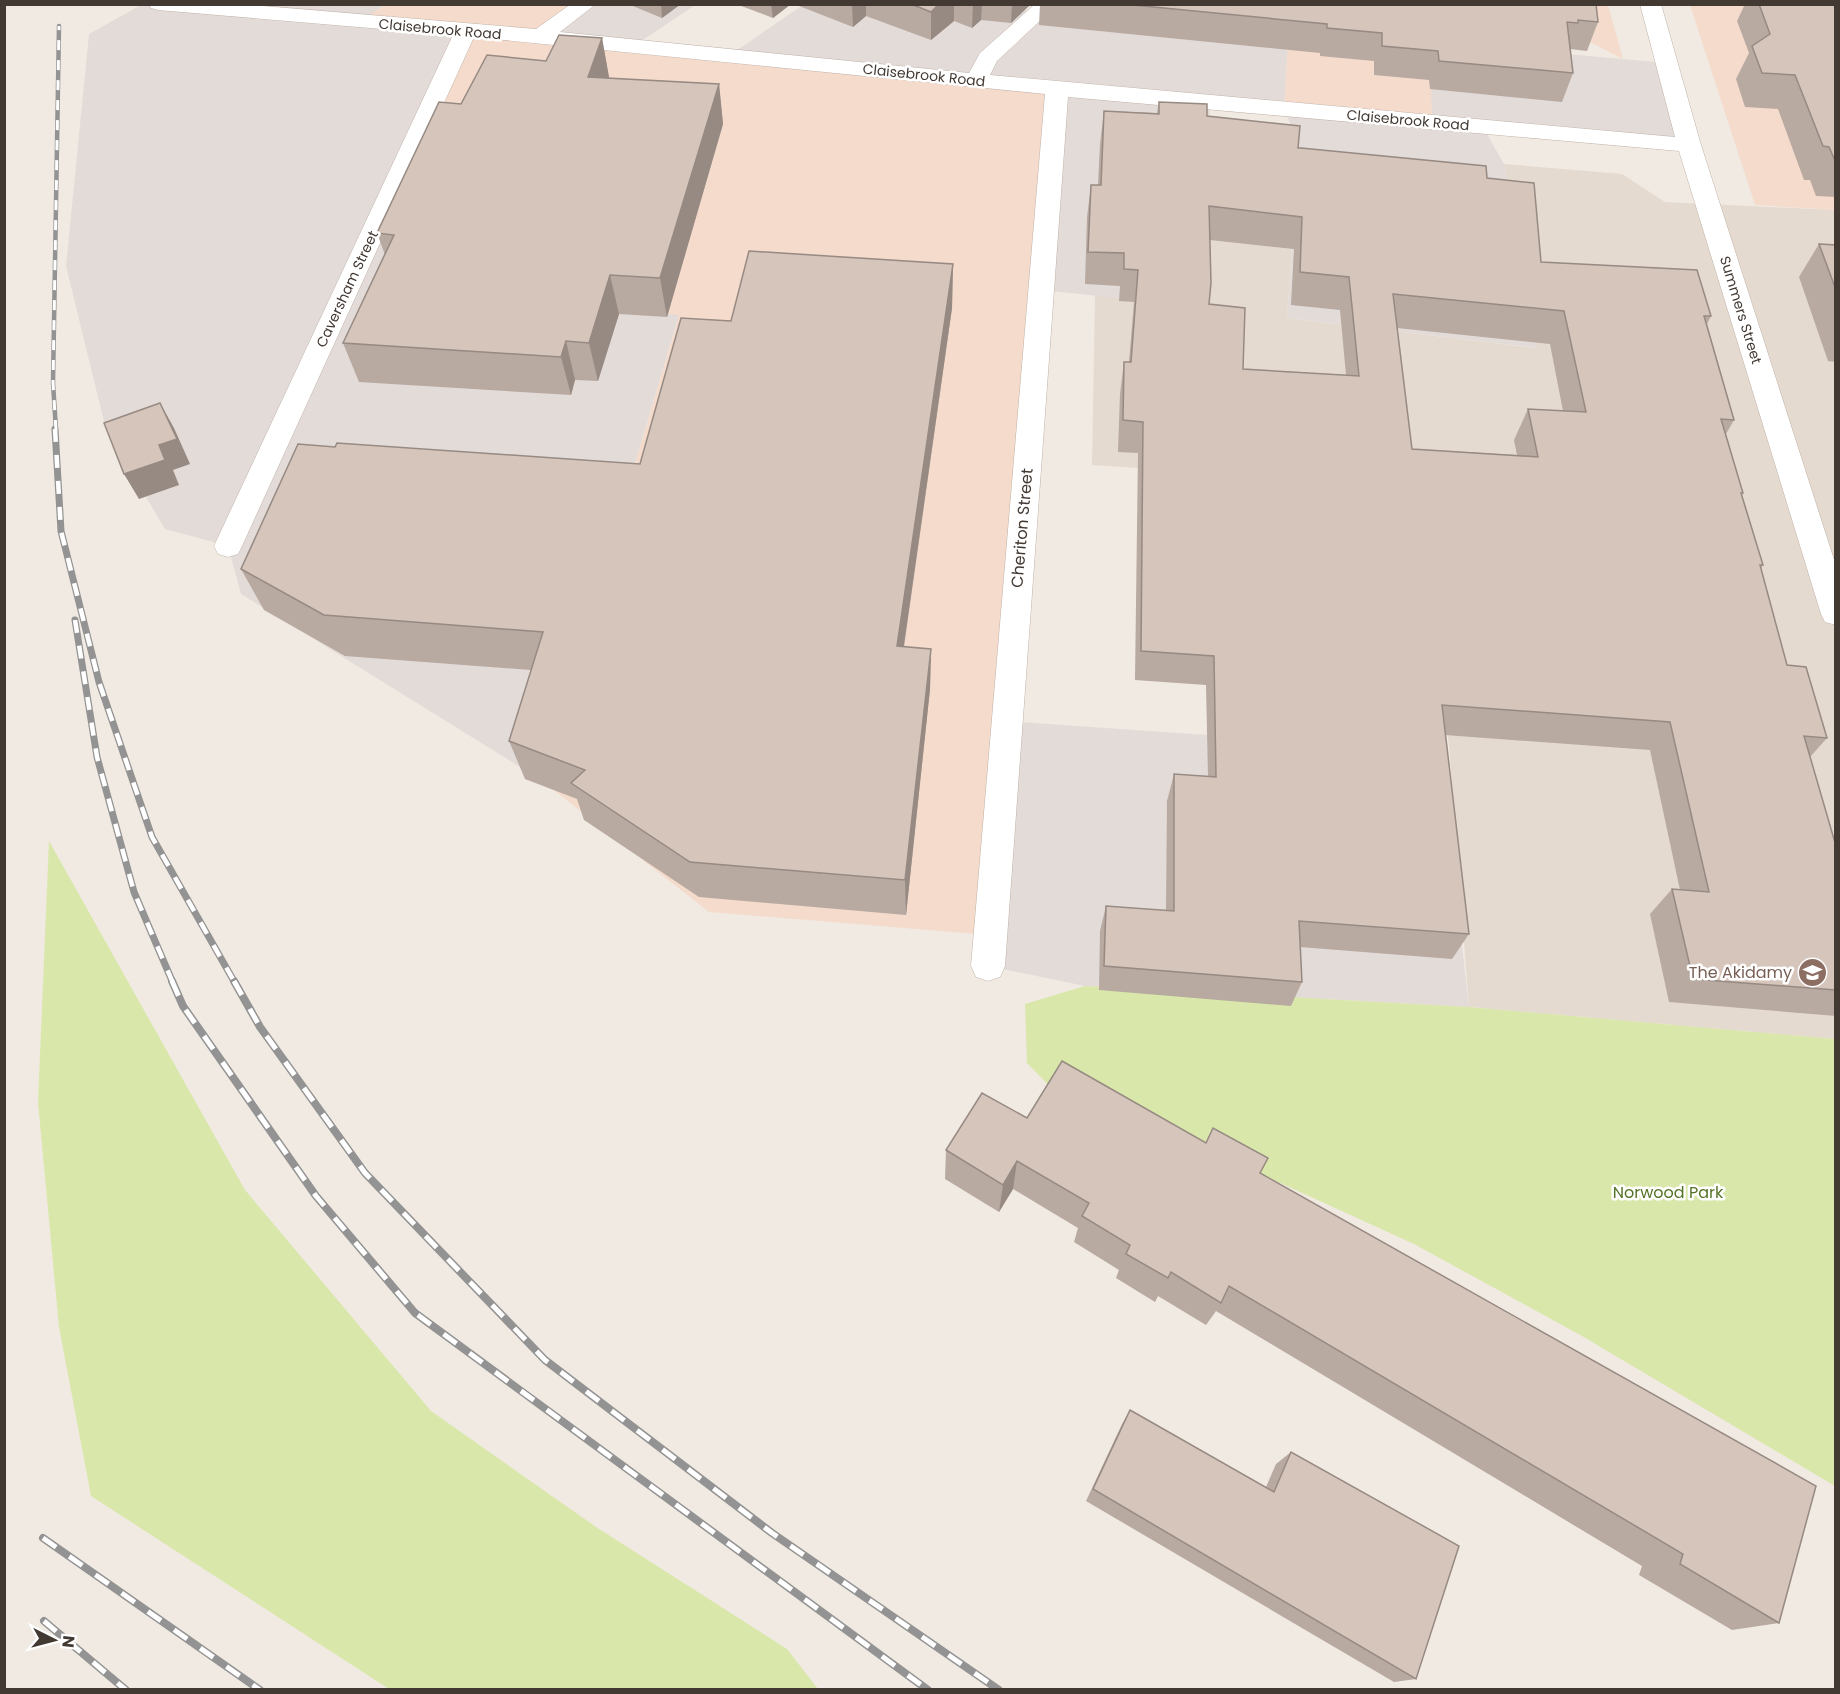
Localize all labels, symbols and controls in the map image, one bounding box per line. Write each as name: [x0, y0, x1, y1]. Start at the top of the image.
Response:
street label: Claisebrook Road: [378, 14, 502, 44]
street label: Claisebrook Road: [862, 59, 986, 91]
street label: Claisebrook Road: [1346, 105, 1470, 135]
street label: Caversham Street: [311, 227, 383, 351]
street label: Summers Street: [1715, 254, 1767, 366]
street label: Cheriton Street: [1005, 467, 1039, 589]
school or university icon: The Akidamy: [1797, 956, 1829, 988]
place label: The Akidamy: [1689, 961, 1792, 984]
park label: Norwood Park: [1613, 1181, 1724, 1204]
north arrow: [24, 1610, 84, 1670]
text: N: [56, 1634, 80, 1649]

